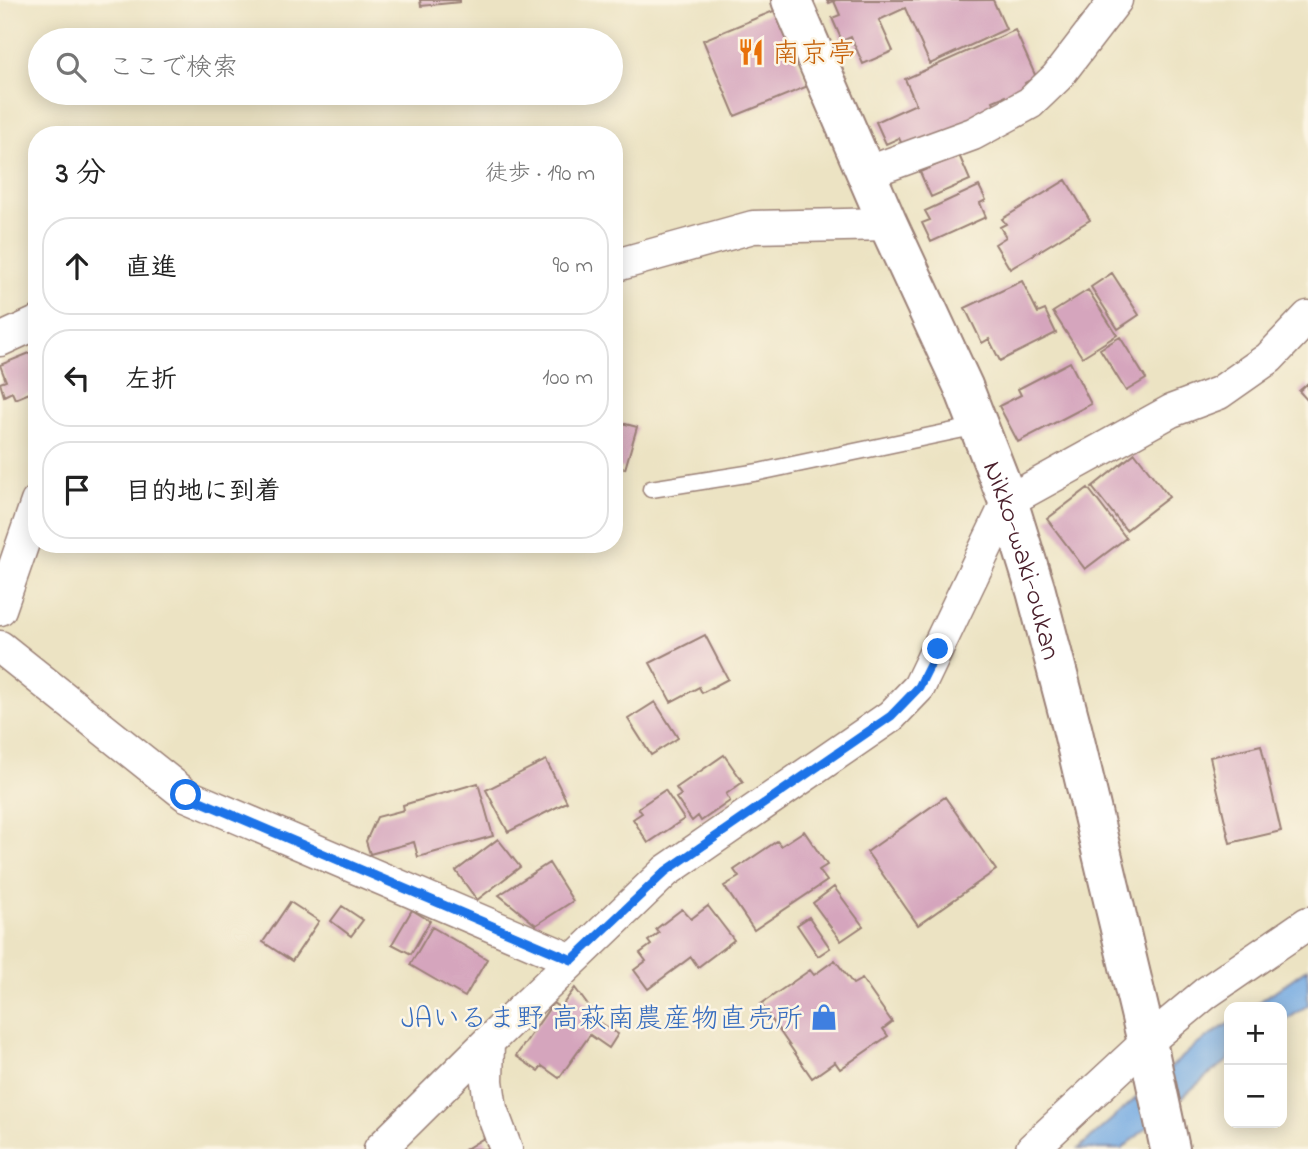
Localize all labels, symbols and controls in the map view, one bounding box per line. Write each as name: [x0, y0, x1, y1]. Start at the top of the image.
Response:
search box: [28, 28, 623, 105]
place label: 南京亭: [772, 35, 856, 76]
restaurant icon: 南京亭: [736, 37, 766, 67]
icon: search: [52, 48, 90, 86]
text: ここで検索: [108, 50, 238, 88]
text: 3 分: [56, 153, 106, 197]
text: 徒歩 · 190 m: [485, 158, 595, 191]
icon: ahead: [58, 247, 96, 285]
text: 直進: [125, 250, 177, 288]
text: 90 m: [553, 250, 593, 283]
icon: left: [58, 359, 96, 397]
text: 左折: [125, 362, 177, 400]
text: 100 m: [542, 362, 593, 395]
street label: Nikko-waki-oukan: [970, 455, 1070, 665]
icon: arrive: [58, 471, 96, 509]
text: 目的地に到着: [125, 474, 281, 512]
route end: [922, 633, 953, 664]
route start: [170, 779, 201, 810]
place label: JAいるま野 高萩南農産物直売所: [401, 1000, 803, 1041]
shop icon: JAいるま野 高萩南農産物直売所: [809, 1002, 839, 1032]
map controls: [1224, 1002, 1287, 1128]
button: +: [1224, 1002, 1287, 1065]
button: −: [1224, 1065, 1287, 1128]

